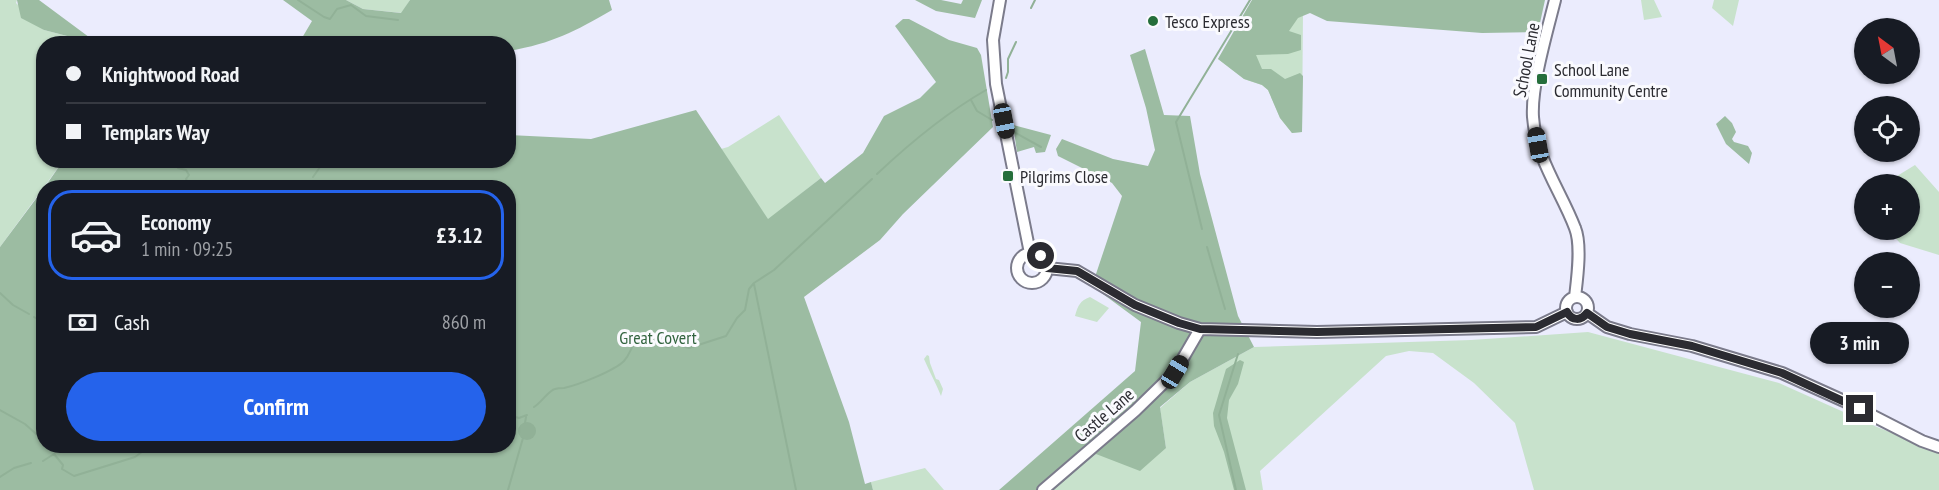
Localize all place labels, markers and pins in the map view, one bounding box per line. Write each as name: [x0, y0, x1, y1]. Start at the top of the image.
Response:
place label: Tesco Express: [1165, 10, 1250, 33]
marker: Tesco Express: [1146, 14, 1160, 28]
place label: School Lane Community Centre: [1554, 58, 1668, 102]
marker: School Lane Community Centre: [1535, 72, 1549, 86]
place label: Pilgrims Close: [1020, 165, 1108, 188]
marker: Pilgrims Close: [1001, 169, 1015, 183]

